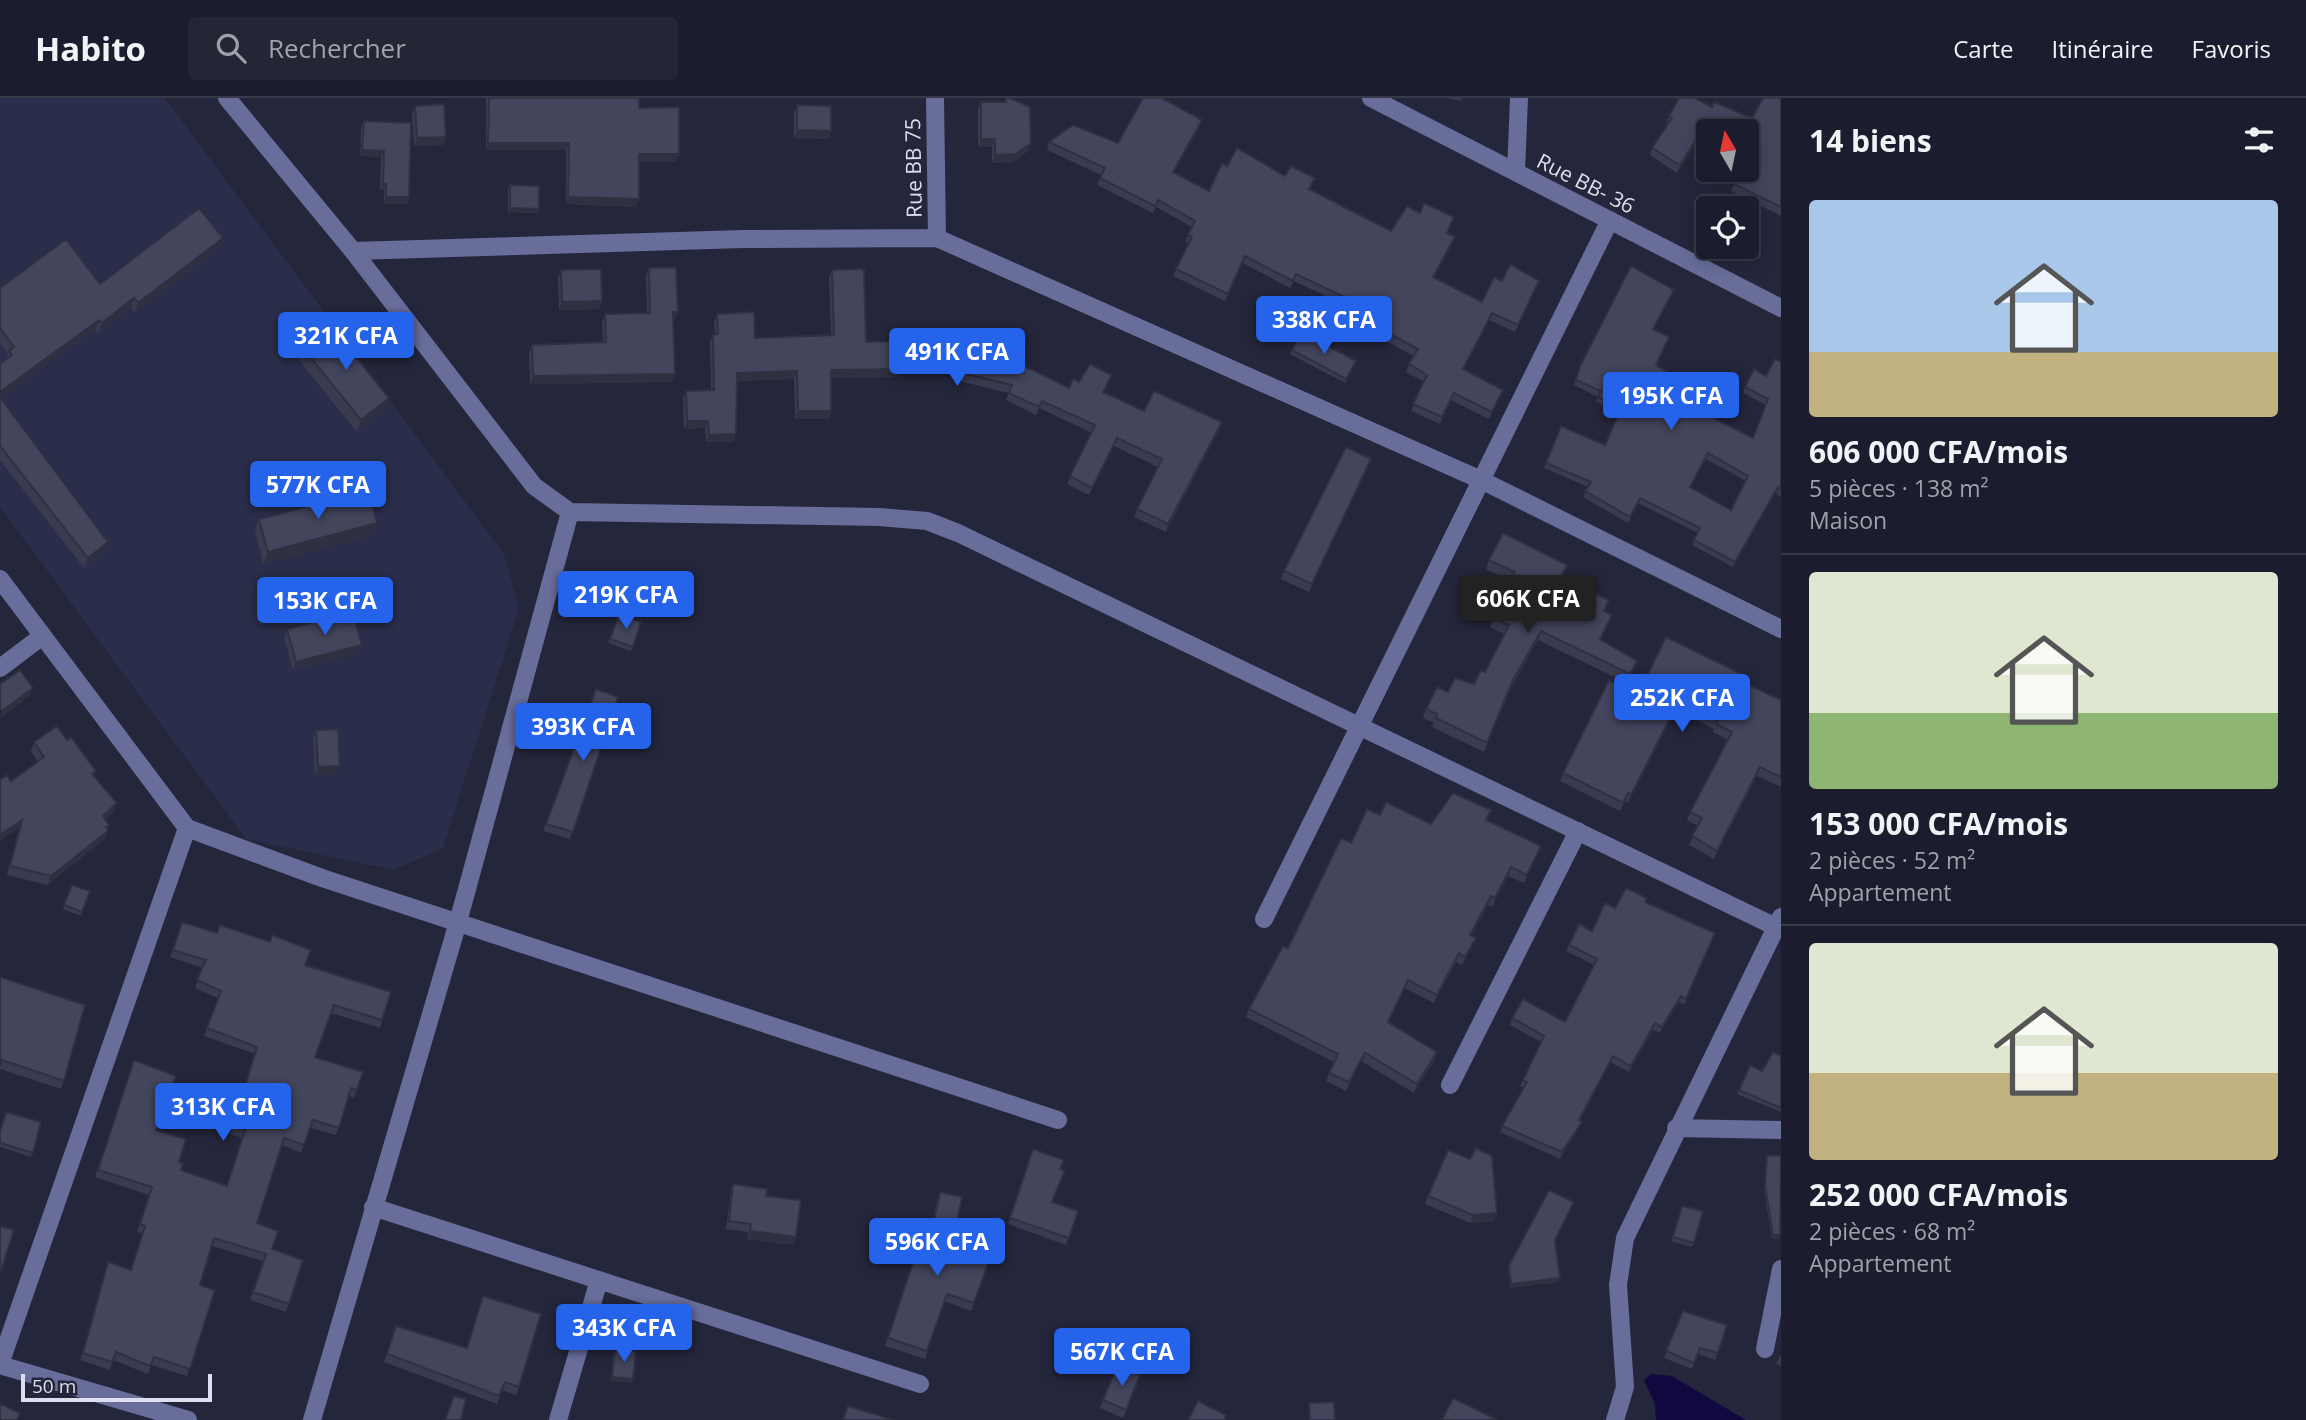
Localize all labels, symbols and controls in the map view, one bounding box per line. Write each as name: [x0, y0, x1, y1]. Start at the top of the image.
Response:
search box: [188, 17, 678, 80]
text: Habito: [35, 26, 146, 71]
icon: search: [212, 29, 250, 67]
text: Rechercher: [268, 30, 406, 66]
text: Carte: [1953, 32, 2014, 65]
text: Itinéraire: [2052, 32, 2154, 65]
text: Favoris: [2192, 32, 2271, 65]
street label: Rue BB 75: [898, 118, 928, 218]
north arrow: [1696, 119, 1759, 182]
map controls: [1696, 119, 1759, 259]
text: 14 biens: [1809, 120, 1932, 161]
icon: filters: [2240, 121, 2278, 159]
street label: Rue BB- 36: [1532, 146, 1640, 220]
button: locate: [1696, 196, 1759, 259]
icon: home: [1981, 245, 2107, 371]
pin: 338K CFA: [1252, 296, 1396, 356]
text: 338K CFA: [1272, 303, 1376, 335]
pin: 321K CFA: [274, 313, 418, 372]
text: 321K CFA: [294, 319, 398, 351]
pin: 491K CFA: [885, 328, 1029, 388]
text: 491K CFA: [905, 335, 1009, 367]
pin: 195K CFA: [1599, 372, 1743, 432]
text: 195K CFA: [1619, 379, 1723, 411]
text: 606 000 CFA/mois: [1809, 431, 2068, 472]
pin: 577K CFA: [246, 462, 390, 521]
text: 577K CFA: [266, 468, 370, 500]
text: 5 pièces · 138 m²: [1809, 472, 1989, 504]
text: Maison: [1809, 504, 1887, 536]
pin: 219K CFA: [554, 572, 698, 631]
pin: 606K CFA: [1456, 575, 1600, 635]
pin: 153K CFA: [253, 578, 397, 637]
text: 219K CFA: [574, 578, 678, 610]
text: 606K CFA: [1476, 582, 1580, 614]
text: 153K CFA: [273, 584, 377, 616]
icon: home: [1981, 617, 2107, 743]
pin: 252K CFA: [1610, 674, 1754, 734]
text: 252K CFA: [1630, 681, 1734, 713]
pin: 393K CFA: [511, 704, 655, 763]
text: 393K CFA: [531, 710, 635, 742]
text: 153 000 CFA/mois: [1809, 803, 2068, 844]
text: 2 pièces · 52 m²: [1809, 844, 1975, 876]
text: Appartement: [1809, 876, 1952, 908]
icon: home: [1981, 988, 2107, 1114]
pin: 313K CFA: [151, 1084, 295, 1143]
text: 313K CFA: [171, 1090, 275, 1122]
text: 252 000 CFA/mois: [1809, 1174, 2068, 1215]
text: 2 pièces · 68 m²: [1809, 1215, 1975, 1247]
pin: 596K CFA: [865, 1218, 1009, 1278]
text: 596K CFA: [885, 1225, 989, 1257]
text: Appartement: [1809, 1247, 1952, 1279]
pin: 343K CFA: [552, 1304, 696, 1364]
text: 343K CFA: [572, 1311, 676, 1343]
pin: 567K CFA: [1050, 1328, 1194, 1388]
text: 567K CFA: [1070, 1335, 1174, 1367]
scale bar: [21, 1371, 212, 1403]
text: 50 m: [32, 1373, 76, 1399]

